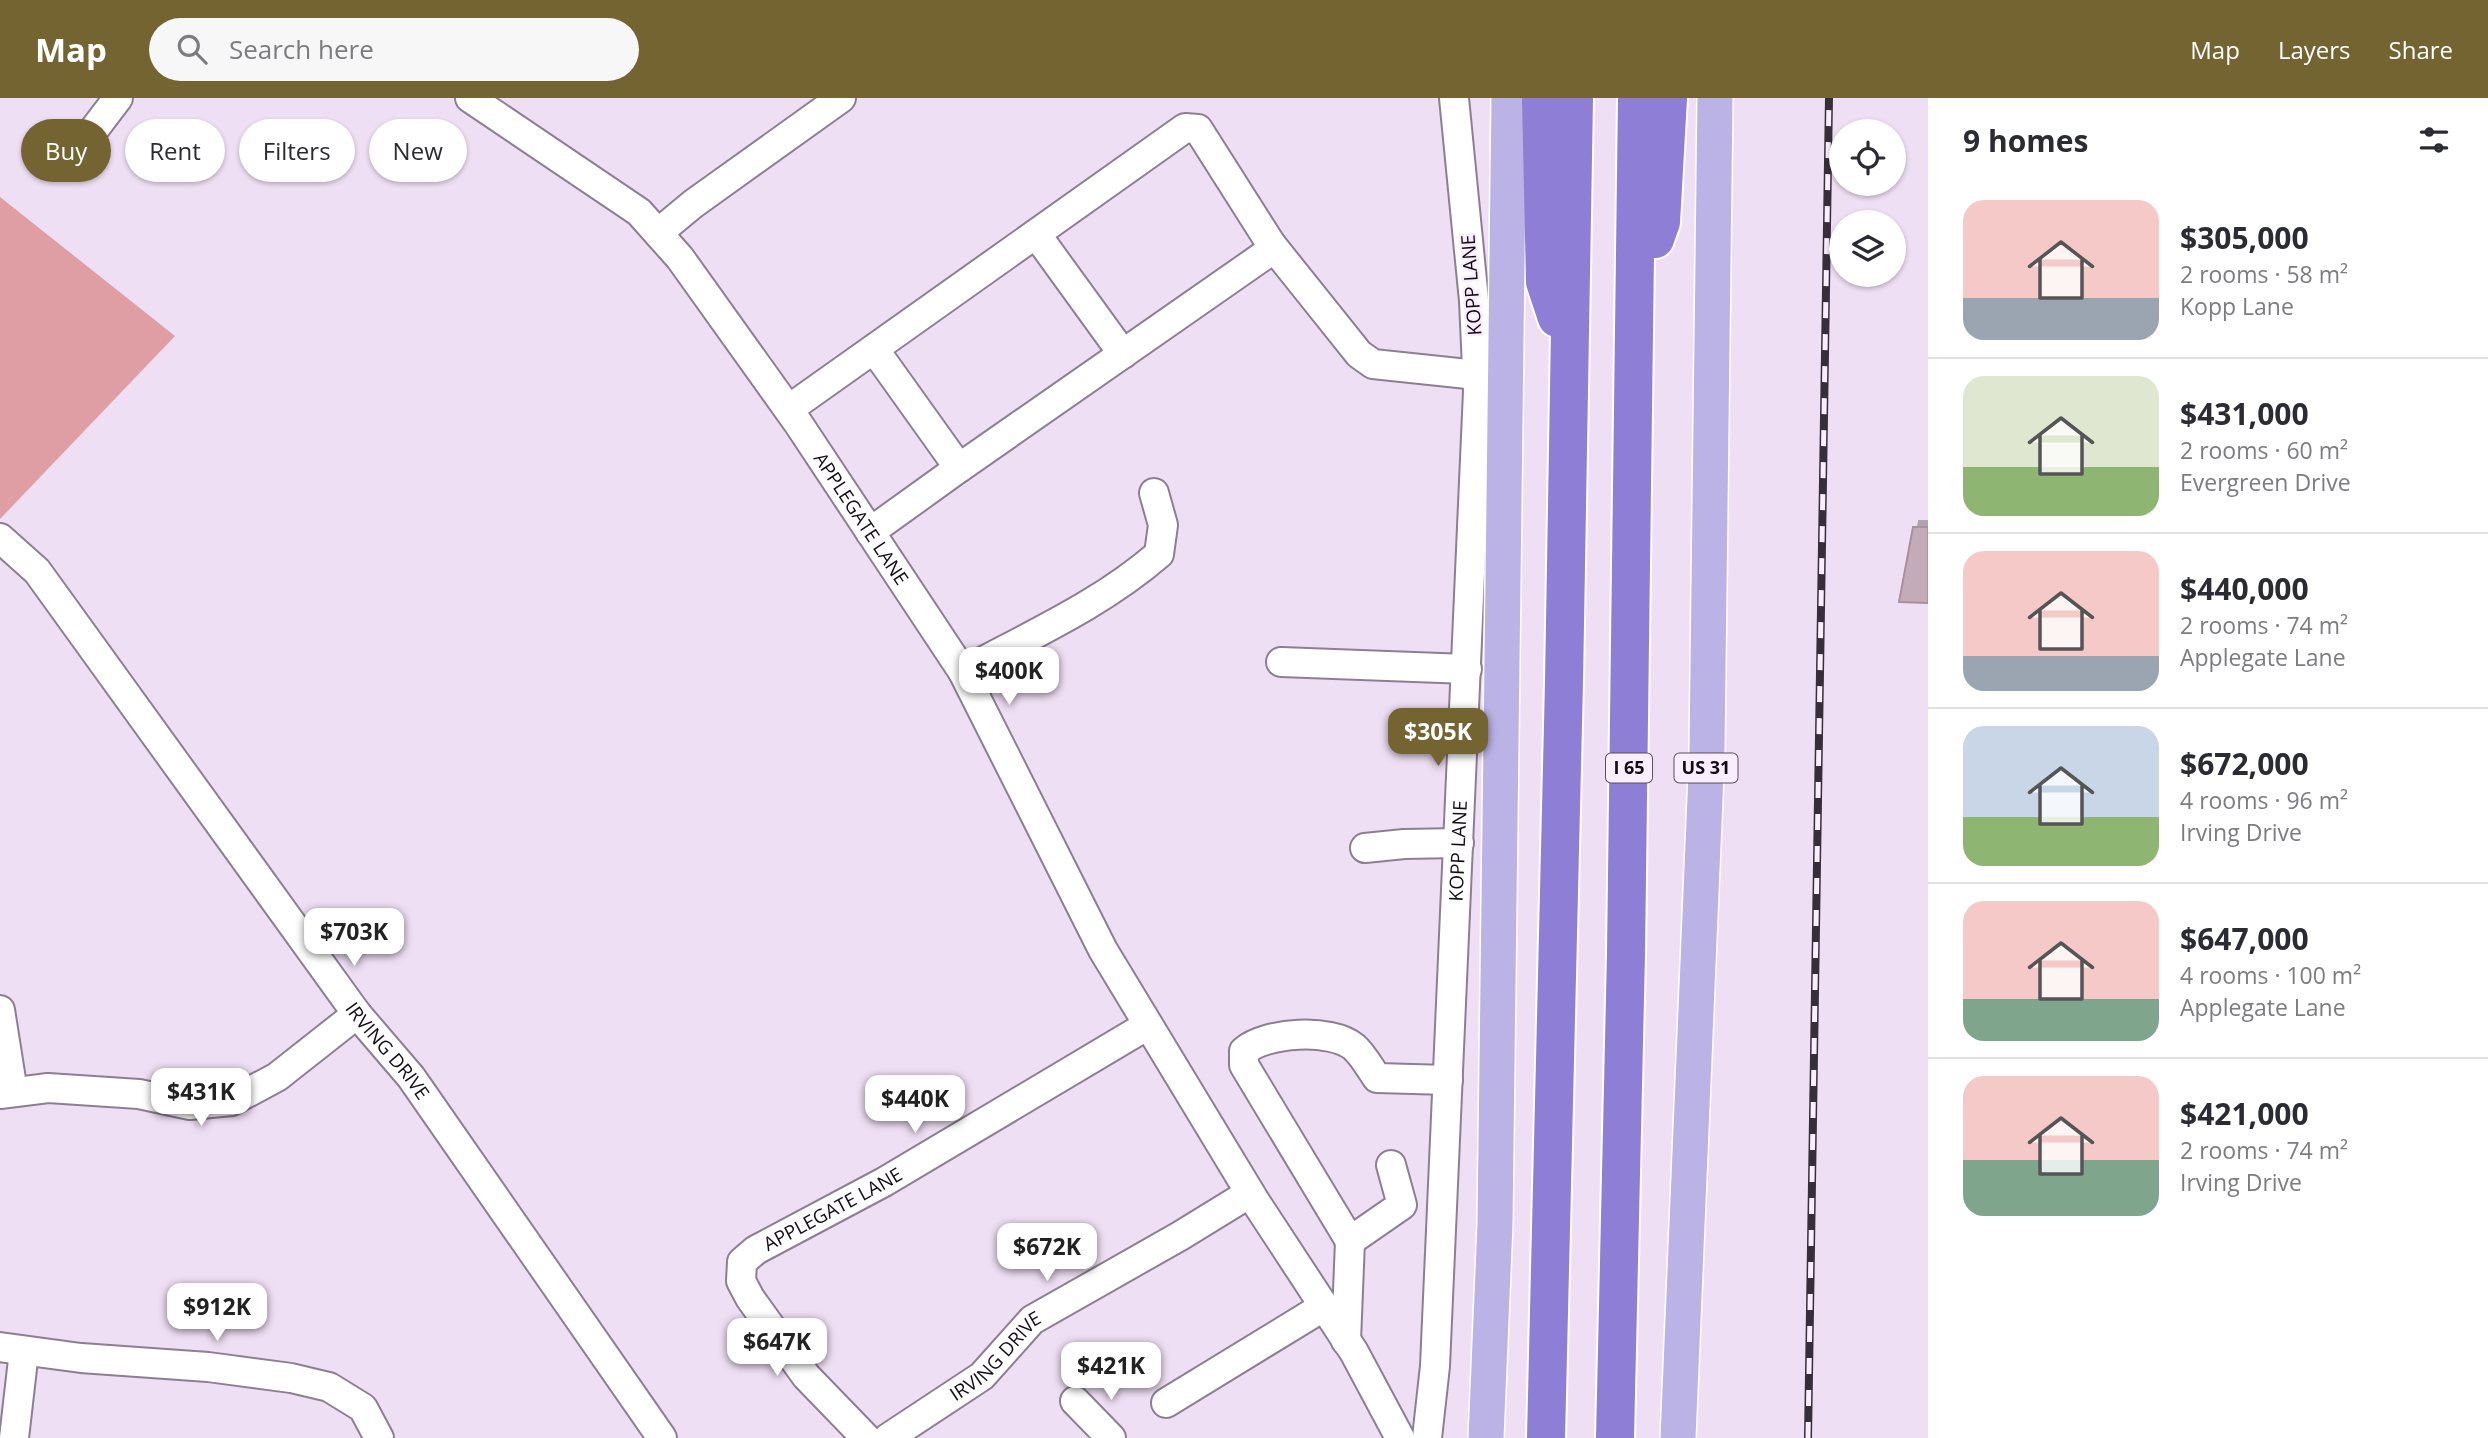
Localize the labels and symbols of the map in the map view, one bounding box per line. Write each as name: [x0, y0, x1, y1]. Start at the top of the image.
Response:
street label: KOPP LANE: [1455, 234, 1487, 336]
street label: APPLEGATE LANE: [808, 447, 915, 590]
pin: $400K: [960, 648, 1058, 707]
pin: $305K: [1389, 708, 1487, 768]
road number: I 65: [1606, 754, 1652, 782]
road number: US 31: [1674, 754, 1738, 782]
street label: KOPP LANE: [1443, 800, 1473, 902]
pin: $703K: [305, 908, 403, 968]
street label: IRVING DRIVE: [340, 997, 436, 1105]
pin: $431K: [152, 1068, 250, 1128]
pin: $440K: [866, 1076, 964, 1135]
street label: APPLEGATE LANE: [759, 1161, 907, 1257]
pin: $672K: [998, 1224, 1096, 1283]
pin: $912K: [168, 1284, 266, 1343]
street label: IRVING DRIVE: [944, 1305, 1045, 1407]
pin: $647K: [728, 1318, 826, 1378]
pin: $421K: [1062, 1342, 1160, 1402]

